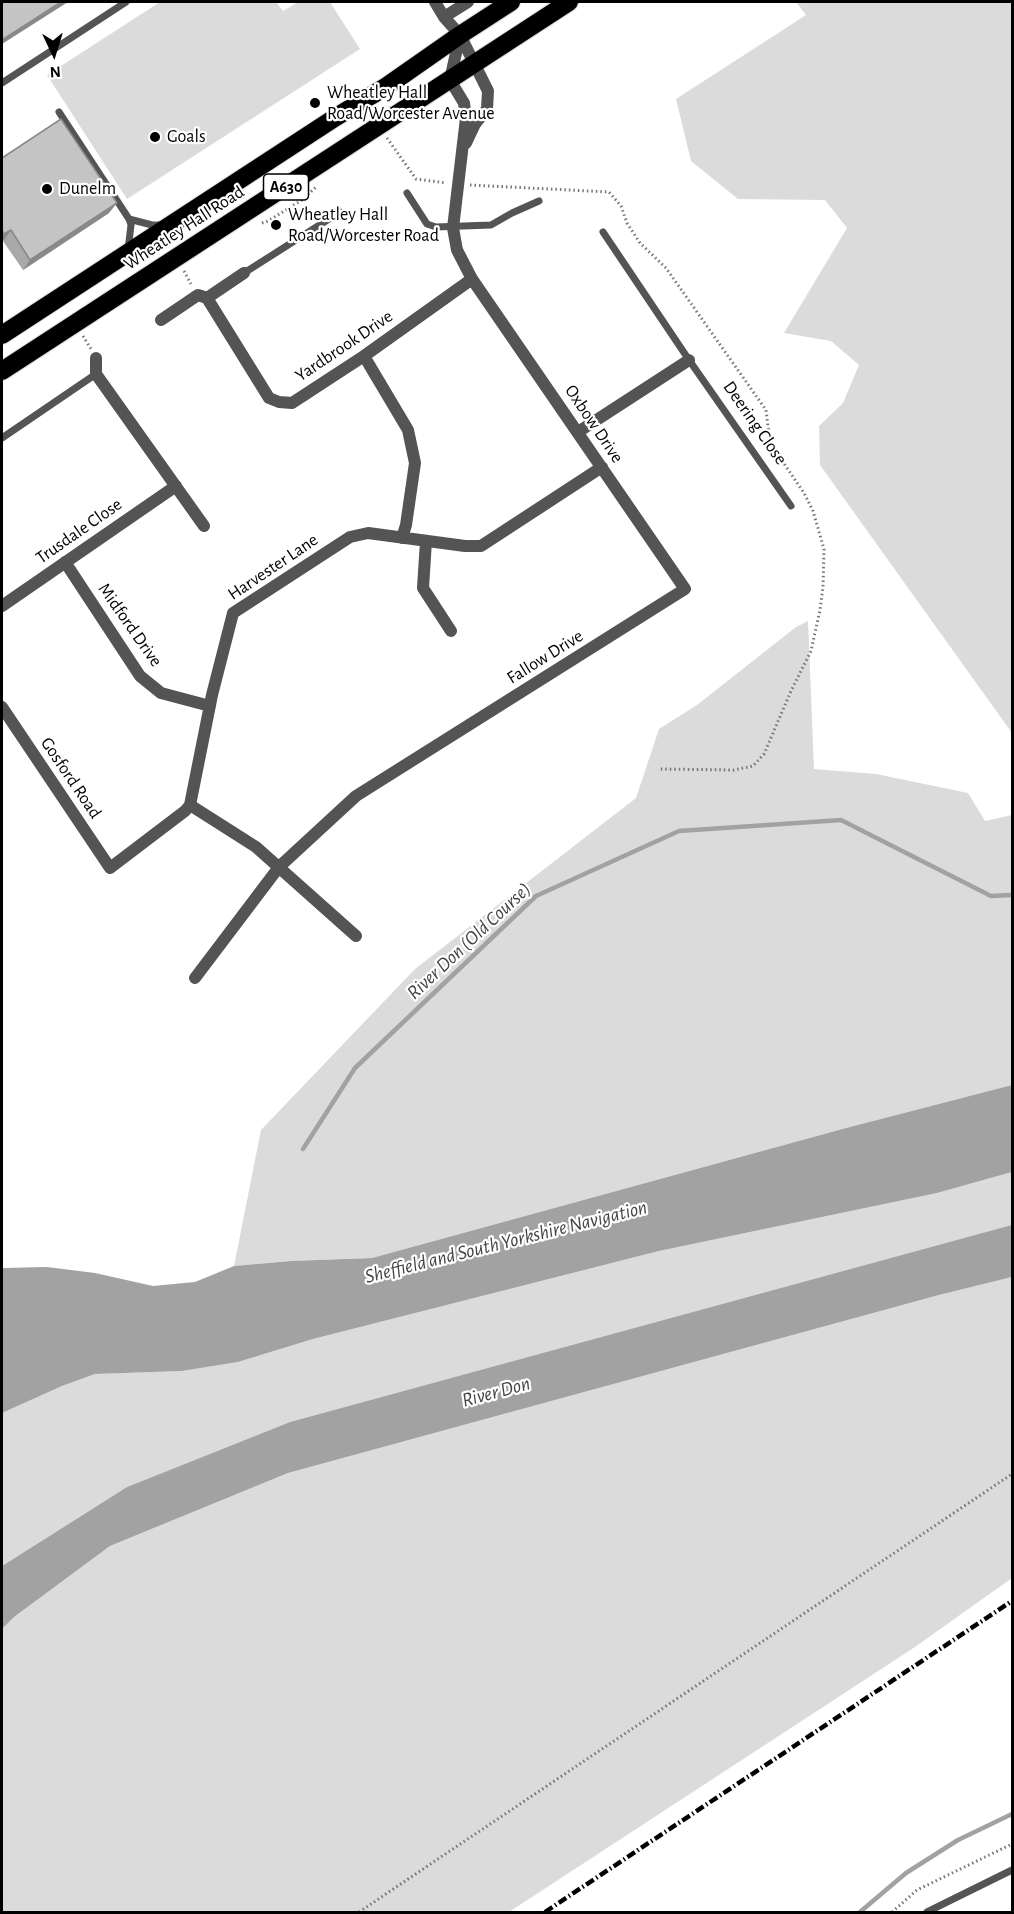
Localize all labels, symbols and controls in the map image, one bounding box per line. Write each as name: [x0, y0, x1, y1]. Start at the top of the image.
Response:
north arrow: [24, 24, 84, 84]
text: N: [49, 64, 61, 80]
place label: Wheatley Hall Road/Worcester Avenue: [327, 82, 495, 124]
marker: Wheatley Hall Road/Worcester Avenue: [308, 96, 322, 110]
place label: Goals: [167, 126, 206, 148]
marker: Goals: [148, 130, 162, 144]
road number: A630: [264, 174, 308, 200]
place label: Dunelm: [59, 178, 116, 200]
street label: Wheatley Hall Road: [120, 181, 248, 275]
marker: Dunelm: [40, 182, 54, 196]
place label: Wheatley Hall Road/Worcester Road: [288, 204, 439, 246]
marker: Wheatley Hall Road/Worcester Road: [269, 218, 283, 232]
street label: Yardbrook Drive: [291, 306, 397, 386]
street label: Deering Close: [718, 377, 792, 469]
street label: Oxbow Drive: [560, 381, 628, 467]
street label: Trusdale Close: [32, 493, 126, 569]
street label: Harvester Lane: [224, 529, 322, 605]
street label: Midford Drive: [93, 579, 167, 671]
street label: Fallow Drive: [503, 625, 587, 689]
street label: Gosford Road: [36, 733, 106, 823]
water label: River Don (Old Course): [402, 877, 536, 1005]
water label: Sheffield and South Yorkshire Navigation: [362, 1195, 650, 1289]
water label: River Don: [459, 1371, 533, 1413]

